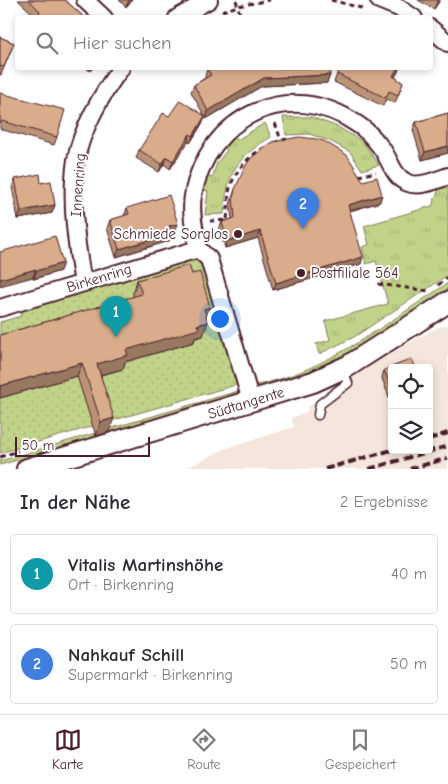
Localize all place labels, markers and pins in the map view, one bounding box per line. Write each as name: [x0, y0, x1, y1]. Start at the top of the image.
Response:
pin: 2: [287, 188, 319, 229]
place label: Schmiede Sorglos: [114, 225, 228, 243]
marker: Schmiede Sorglos: [232, 228, 244, 240]
place label: Postfiliale 564: [311, 264, 398, 282]
marker: Postfiliale 564: [295, 267, 307, 279]
pin: 1: [100, 296, 132, 337]

